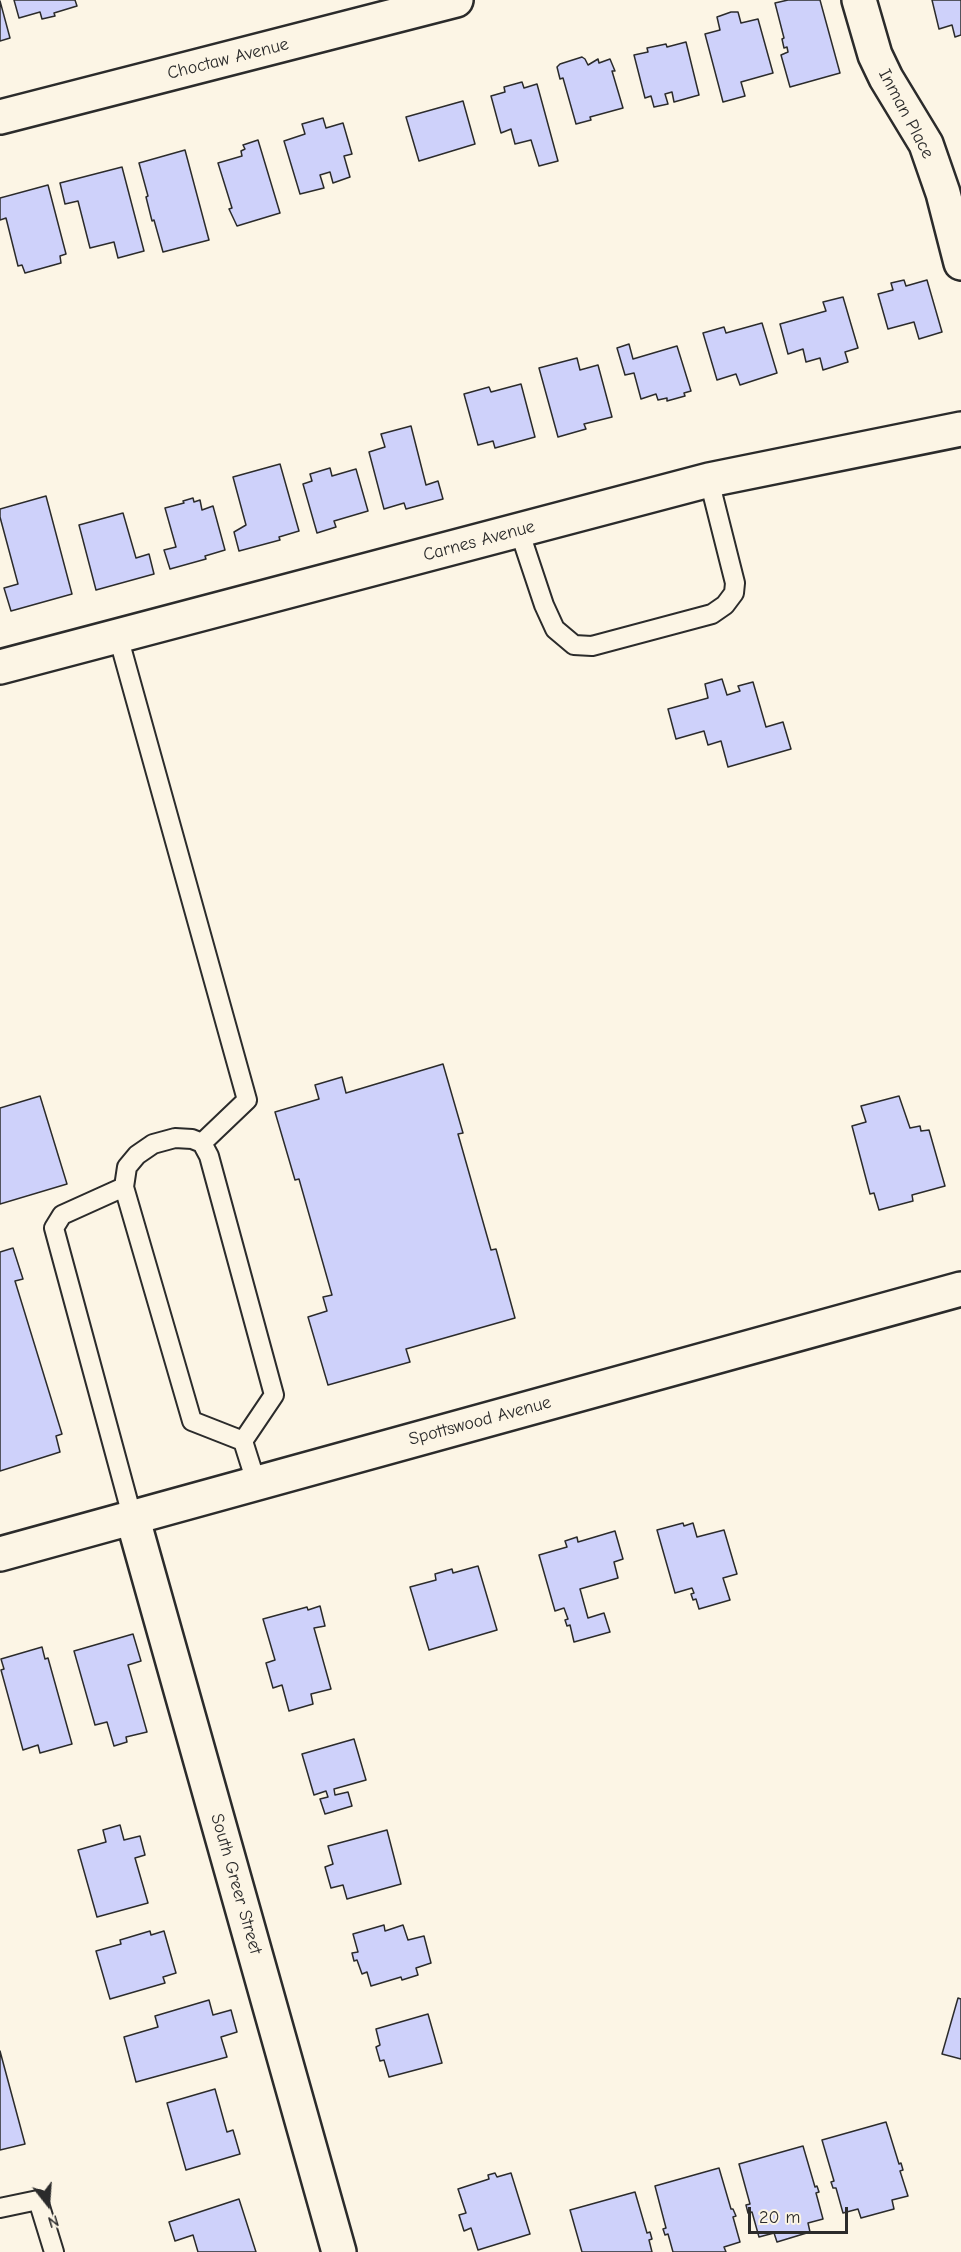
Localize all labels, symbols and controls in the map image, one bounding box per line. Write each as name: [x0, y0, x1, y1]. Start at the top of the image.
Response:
street label: Choctaw Avenue: [165, 33, 291, 85]
street label: Inman Place: [873, 66, 939, 162]
street label: Carnes Avenue: [421, 516, 537, 566]
street label: Spottswood Avenue: [406, 1392, 554, 1450]
street label: South Greer Street: [206, 1811, 266, 1957]
north arrow: [18, 2174, 78, 2234]
scale bar: [751, 2195, 852, 2233]
text: 20 m: [759, 2207, 800, 2228]
text: N: [46, 2211, 61, 2231]

